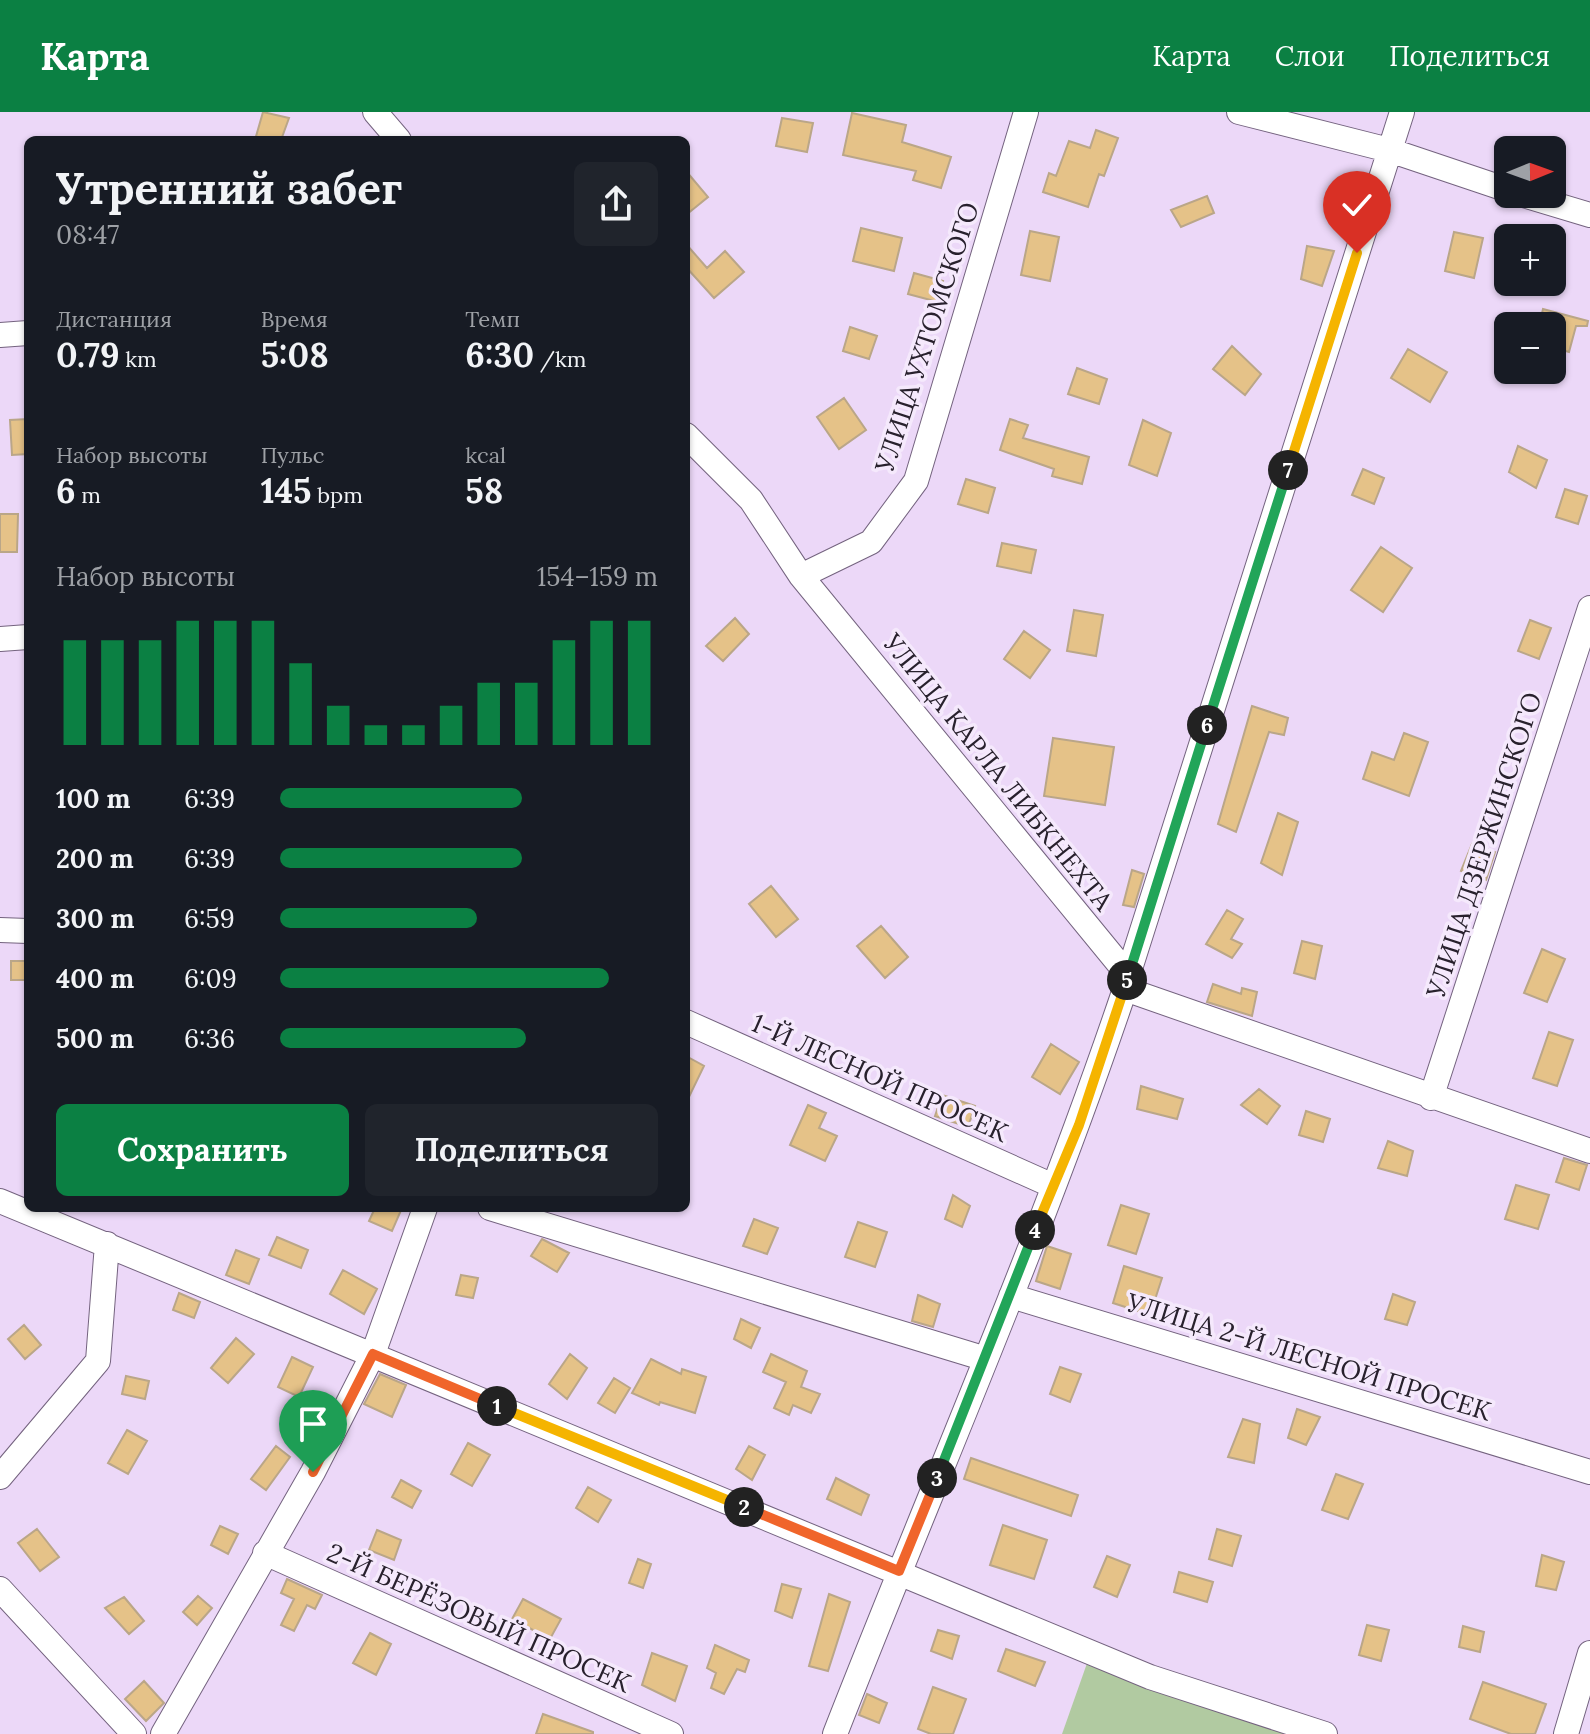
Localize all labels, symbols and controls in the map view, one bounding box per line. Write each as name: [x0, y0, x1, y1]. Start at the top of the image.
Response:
text: Карта: [40, 32, 149, 80]
text: Карта: [1152, 38, 1231, 74]
text: Слои: [1275, 38, 1345, 74]
text: Поделиться: [1389, 38, 1550, 74]
north arrow: [1494, 136, 1566, 208]
map controls: [1494, 136, 1566, 384]
text: Утренний забег: [56, 160, 403, 216]
button: share: [574, 162, 658, 246]
pin: [1323, 171, 1391, 253]
icon: check: [1335, 183, 1379, 227]
street label: УЛИЦА УХТОМСКОГО: [867, 198, 986, 477]
text: 08:47: [56, 218, 119, 251]
button: +: [1494, 224, 1566, 296]
text: Дистанция: [56, 305, 172, 333]
text: Время: [261, 305, 328, 333]
text: Темп: [465, 305, 520, 333]
button: −: [1494, 312, 1566, 384]
text: 0.79: [56, 333, 120, 376]
text: 5:08: [261, 333, 329, 376]
text: 6:30: [465, 333, 534, 376]
text: km: [120, 345, 157, 373]
text: /km: [534, 345, 587, 373]
text: Набор высоты: [56, 441, 208, 469]
text: Пульс: [261, 441, 325, 469]
text: kcal: [465, 441, 506, 469]
pin: 7: [1268, 450, 1308, 490]
text: 7: [1283, 456, 1293, 484]
text: 6: [56, 469, 76, 512]
text: 145: [261, 469, 311, 512]
text: 58: [465, 469, 503, 512]
text: m: [76, 481, 101, 509]
text: bpm: [311, 481, 363, 509]
text: Набор высоты: [56, 560, 235, 593]
text: 154–159 m: [537, 560, 658, 593]
street label: УЛИЦА КАРЛА ЛИБКНЕХТА: [876, 626, 1121, 917]
street label: УЛИЦА ДЗЕРЖИНСКОГО: [1418, 688, 1549, 1003]
pin: 6: [1187, 705, 1227, 745]
text: 6: [1201, 711, 1213, 739]
text: 100 m: [56, 782, 130, 815]
text: 6:39: [184, 782, 235, 815]
text: 200 m: [56, 842, 134, 875]
text: 6:39: [184, 842, 235, 875]
text: 300 m: [56, 902, 134, 935]
text: 6:59: [184, 902, 235, 935]
pin: 5: [1107, 960, 1147, 1000]
text: 400 m: [56, 962, 134, 995]
text: 6:09: [184, 962, 237, 995]
text: 5: [1121, 966, 1133, 994]
street label: 1-Й ЛЕСНОЙ ПРОСЕК: [747, 1006, 1014, 1149]
text: 500 m: [56, 1022, 134, 1055]
text: 6:36: [184, 1022, 235, 1055]
button: Сохранить: [56, 1104, 349, 1196]
button: Поделиться: [365, 1104, 658, 1196]
pin: 4: [1015, 1210, 1055, 1250]
text: 4: [1029, 1216, 1041, 1244]
street label: УЛИЦА 2-Й ЛЕСНОЙ ПРОСЕК: [1122, 1285, 1495, 1428]
pin: 1: [477, 1386, 517, 1426]
pin: [279, 1390, 347, 1472]
text: 1: [493, 1392, 501, 1420]
icon: arrive: [291, 1402, 335, 1446]
pin: 3: [917, 1458, 957, 1498]
text: 3: [931, 1464, 943, 1492]
pin: 2: [724, 1487, 764, 1527]
text: 2: [738, 1493, 750, 1521]
street label: 2-Й БЕРЁЗОВЫЙ ПРОСЕК: [322, 1536, 636, 1700]

